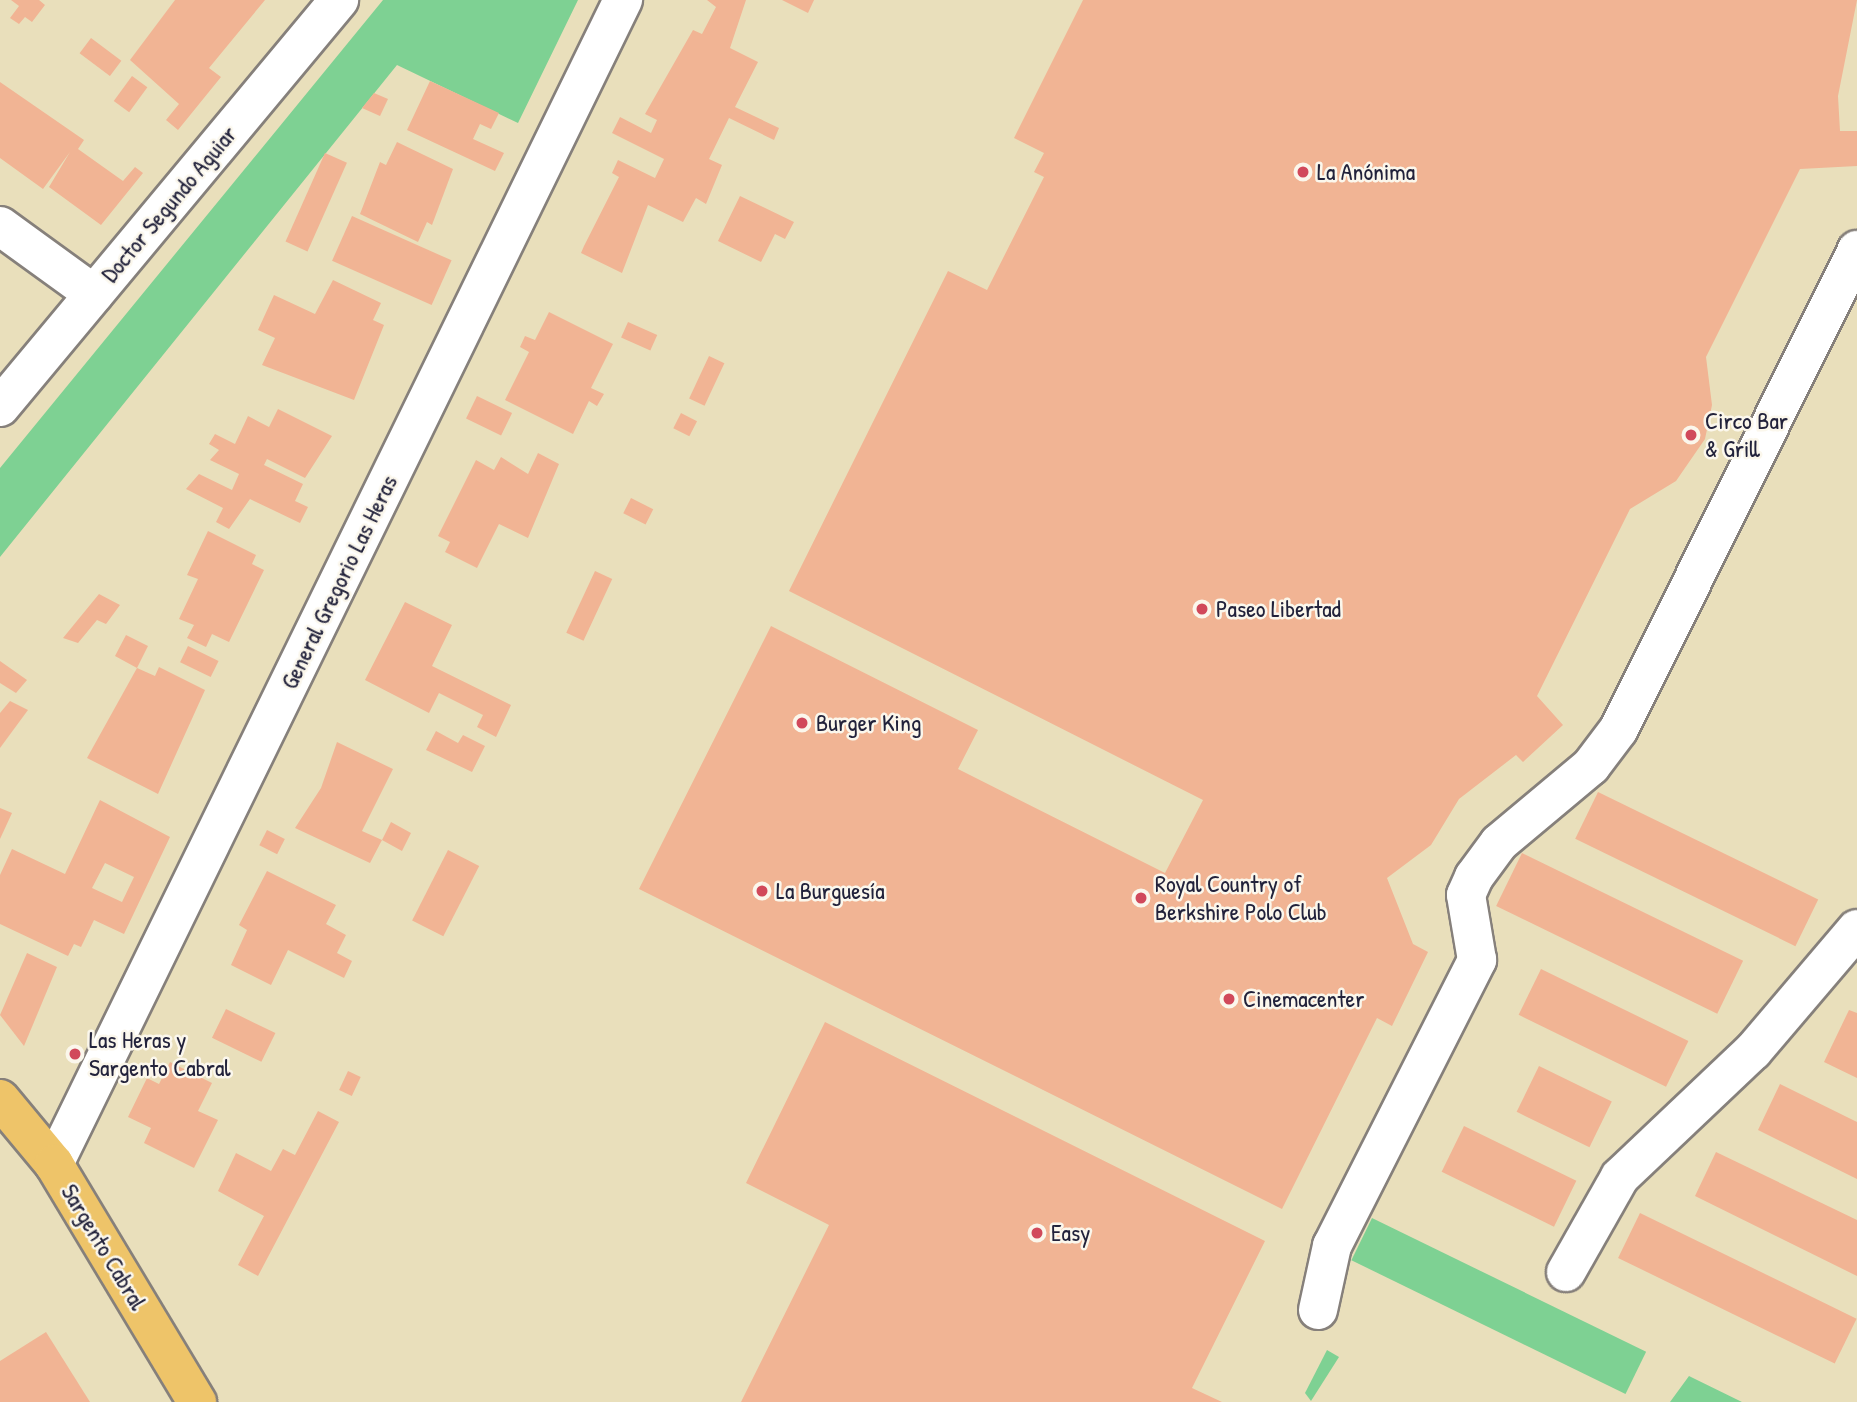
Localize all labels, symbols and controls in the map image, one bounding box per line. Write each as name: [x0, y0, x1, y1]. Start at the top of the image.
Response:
street label: Doctor Segundo Aguiar: [95, 120, 243, 288]
place label: La Anónima: [1317, 158, 1415, 186]
marker: La Anónima: [1295, 164, 1311, 180]
place label: Circo Bar & Grill: [1705, 407, 1788, 463]
marker: Circo Bar & Grill: [1683, 427, 1699, 443]
street label: General Gregorio Las Heras: [275, 470, 403, 694]
place label: Paseo Libertad: [1216, 595, 1341, 623]
marker: Paseo Libertad: [1194, 601, 1210, 617]
place label: Burger King: [816, 709, 921, 737]
marker: Burger King: [794, 715, 810, 731]
place label: Royal Country of Berkshire Polo Club: [1155, 870, 1327, 926]
place label: La Burguesía: [776, 877, 885, 905]
marker: La Burguesía: [754, 883, 770, 899]
marker: Royal Country of Berkshire Polo Club: [1133, 890, 1149, 906]
place label: Cinemacenter: [1243, 985, 1364, 1013]
marker: Cinemacenter: [1221, 991, 1237, 1007]
place label: Las Heras y Sargento Cabral: [89, 1026, 231, 1082]
marker: Las Heras y Sargento Cabral: [67, 1046, 83, 1062]
street label: Sargento Cabral: [55, 1179, 153, 1315]
place label: Easy: [1051, 1219, 1090, 1247]
marker: Easy: [1029, 1225, 1045, 1241]

